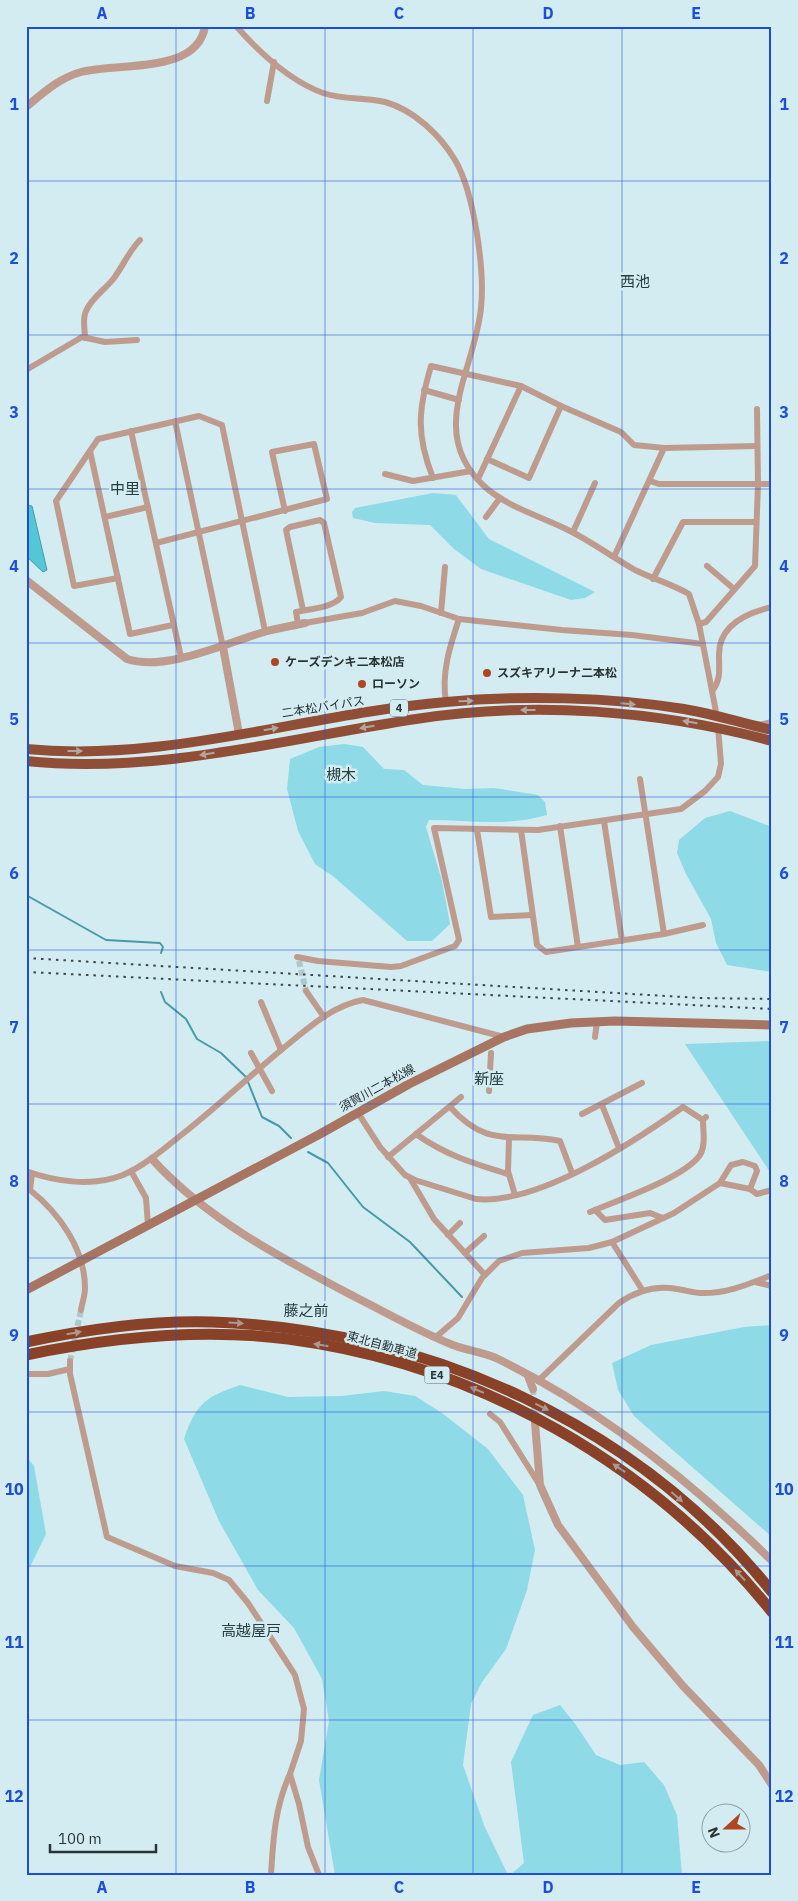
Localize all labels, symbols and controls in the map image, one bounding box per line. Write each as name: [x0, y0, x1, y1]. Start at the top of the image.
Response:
text: A: [97, 3, 108, 23]
text: B: [245, 3, 256, 23]
text: C: [394, 3, 404, 23]
text: D: [542, 3, 554, 23]
text: E: [691, 3, 701, 23]
text: 1: [9, 94, 19, 114]
text: 1: [779, 94, 789, 114]
text: 2: [9, 248, 19, 268]
text: 2: [779, 248, 789, 268]
district label: 西池: [620, 272, 650, 291]
text: 3: [9, 402, 19, 422]
text: 3: [779, 402, 789, 422]
district label: 中里: [110, 479, 140, 498]
text: 4: [9, 556, 19, 576]
text: 4: [779, 556, 789, 576]
place label: ケーズデンキ二本松店: [285, 654, 404, 669]
marker: ケーズデンキ二本松店: [269, 656, 281, 668]
place label: スズキアリーナ二本松: [497, 665, 617, 680]
marker: スズキアリーナ二本松: [481, 667, 493, 679]
place label: ローソン: [372, 676, 420, 691]
marker: ローソン: [356, 678, 368, 690]
street label: 二本松バイパス: [280, 693, 365, 720]
one-way arrow: [458, 697, 474, 705]
road number: 4: [390, 700, 408, 716]
one-way arrow: [621, 700, 637, 708]
one-way arrow: [520, 706, 536, 714]
text: 5: [9, 709, 19, 729]
text: 5: [779, 709, 789, 729]
one-way arrow: [682, 718, 698, 726]
one-way arrow: [263, 724, 279, 732]
one-way arrow: [359, 724, 375, 732]
one-way arrow: [67, 747, 83, 755]
one-way arrow: [198, 750, 214, 758]
district label: 槻木: [326, 765, 356, 784]
text: 6: [9, 863, 19, 883]
text: 6: [779, 863, 789, 883]
text: 7: [9, 1017, 19, 1037]
text: 7: [779, 1017, 789, 1037]
street label: 須賀川二本松線: [336, 1061, 417, 1114]
district label: 新座: [474, 1069, 504, 1088]
text: 8: [9, 1171, 19, 1191]
text: 8: [779, 1171, 789, 1191]
district label: 藤之前: [283, 1301, 329, 1320]
one-way arrow: [228, 1320, 244, 1328]
text: 9: [9, 1325, 19, 1345]
text: 9: [779, 1325, 789, 1345]
one-way arrow: [66, 1328, 82, 1336]
street label: 東北自動車道: [345, 1328, 419, 1361]
one-way arrow: [312, 1340, 328, 1348]
road number: E4: [424, 1366, 450, 1384]
one-way arrow: [470, 1385, 484, 1393]
one-way arrow: [535, 1403, 549, 1411]
one-way arrow: [612, 1463, 625, 1473]
text: 10: [4, 1479, 24, 1499]
text: 10: [774, 1479, 794, 1499]
one-way arrow: [671, 1491, 683, 1502]
one-way arrow: [734, 1569, 746, 1581]
district label: 高越屋戸: [221, 1621, 281, 1640]
text: 11: [4, 1632, 24, 1652]
text: 11: [774, 1632, 794, 1652]
text: 12: [4, 1786, 24, 1806]
text: 12: [774, 1786, 794, 1806]
north arrow: [700, 1804, 750, 1854]
scale bar: [50, 1821, 156, 1853]
text: N: [704, 1825, 724, 1841]
text: 100 m: [58, 1829, 102, 1848]
text: A: [97, 1877, 108, 1897]
text: B: [245, 1877, 256, 1897]
text: C: [394, 1877, 404, 1897]
text: D: [542, 1877, 554, 1897]
text: E: [691, 1877, 701, 1897]

